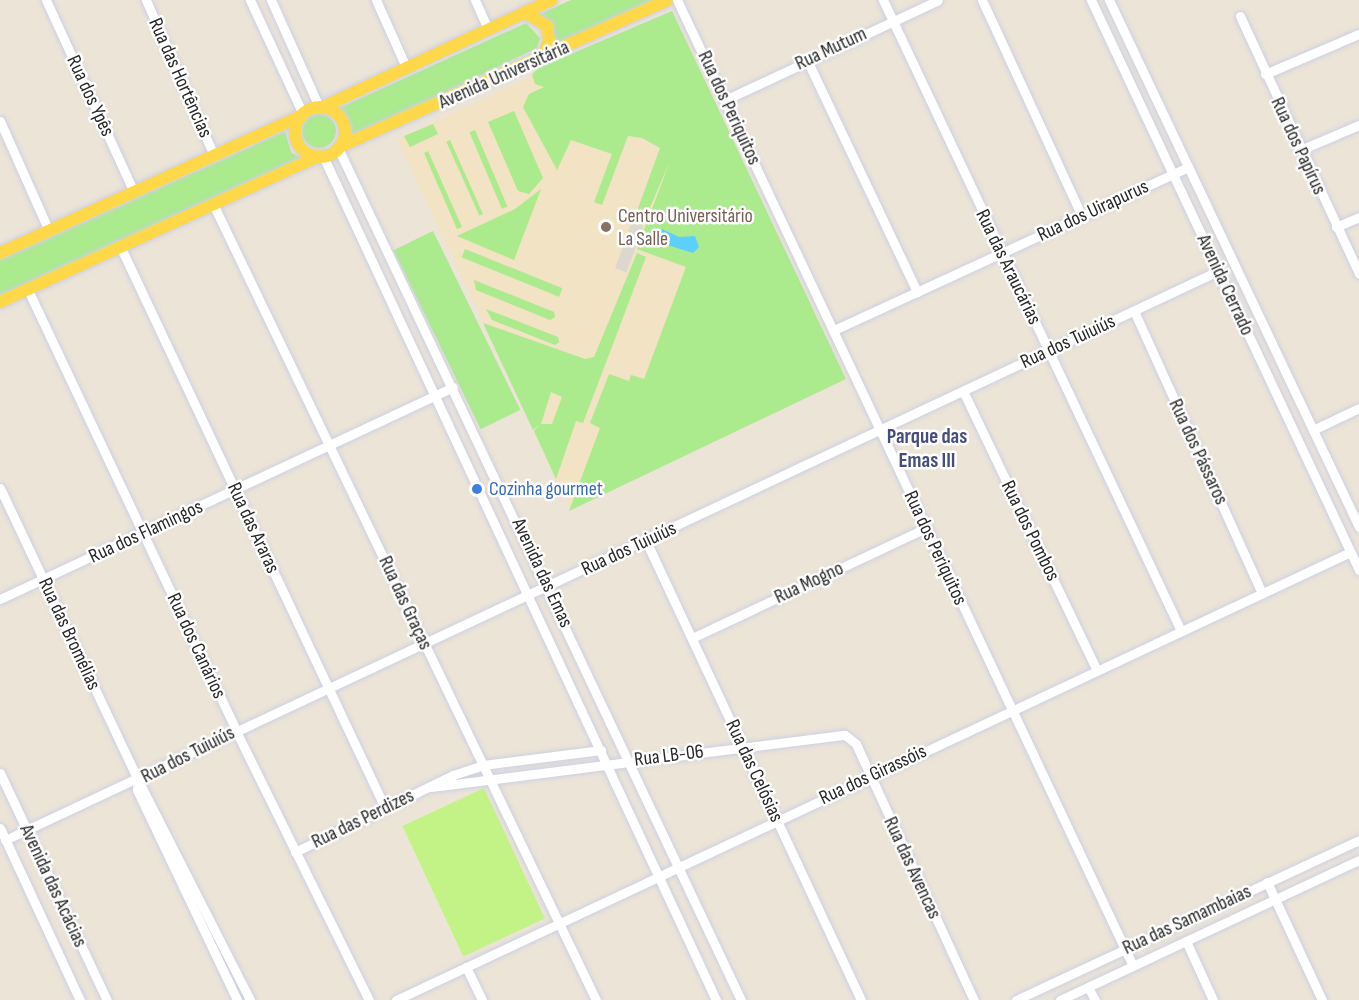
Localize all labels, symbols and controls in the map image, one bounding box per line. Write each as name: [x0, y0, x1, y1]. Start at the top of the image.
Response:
street label: Rua das Hortências: [143, 14, 217, 142]
street label: Rua Mutum: [791, 22, 871, 76]
street label: Avenida Universitária: [435, 35, 573, 115]
street label: Rua dos Periquitos: [692, 47, 766, 169]
street label: Rua dos Ypês: [61, 52, 119, 140]
street label: Rua dos Papírus: [1265, 94, 1331, 198]
street label: Rua dos Uirapurus: [1033, 175, 1153, 247]
place label: Centro Universitário La Salle: [618, 204, 753, 251]
street label: Rua das Araucárias: [970, 206, 1046, 328]
marker: Centro Universitário La Salle: [599, 220, 613, 234]
street label: Avenida Cerrado: [1191, 231, 1259, 339]
street label: Rua dos Tuiuiús: [1017, 310, 1119, 374]
street label: Rua dos Pássaros: [1163, 395, 1233, 509]
district label: Parque das Emas III: [887, 424, 967, 474]
place label: Cozinha gourmet: [489, 477, 603, 501]
street label: Rua dos Pombos: [995, 477, 1065, 585]
street label: Rua das Araras: [222, 479, 284, 577]
marker: Cozinha gourmet: [470, 482, 484, 496]
street label: Rua dos Periquitos: [898, 487, 972, 609]
street label: Rua dos Flamingos: [85, 495, 207, 569]
street label: Avenida das Emas: [506, 515, 578, 631]
street label: Rua dos Tuiuiús: [578, 517, 680, 581]
street label: Rua das Graças: [373, 552, 437, 654]
street label: Rua Mogno: [771, 557, 847, 609]
street label: Rua das Bromélias: [33, 574, 105, 694]
street label: Rua dos Canários: [161, 589, 231, 703]
street label: Rua das Celósias: [720, 716, 788, 826]
street label: Rua dos Tuiuiús: [137, 721, 239, 789]
street label: Rua LB-06: [633, 740, 705, 772]
street label: Rua dos Girassóis: [816, 740, 930, 810]
street label: Rua das Perdizes: [308, 784, 418, 854]
street label: Rua das Avencas: [878, 813, 946, 923]
street label: Avenida das Acácias: [14, 821, 92, 951]
street label: Rua das Samambaias: [1119, 880, 1255, 960]

